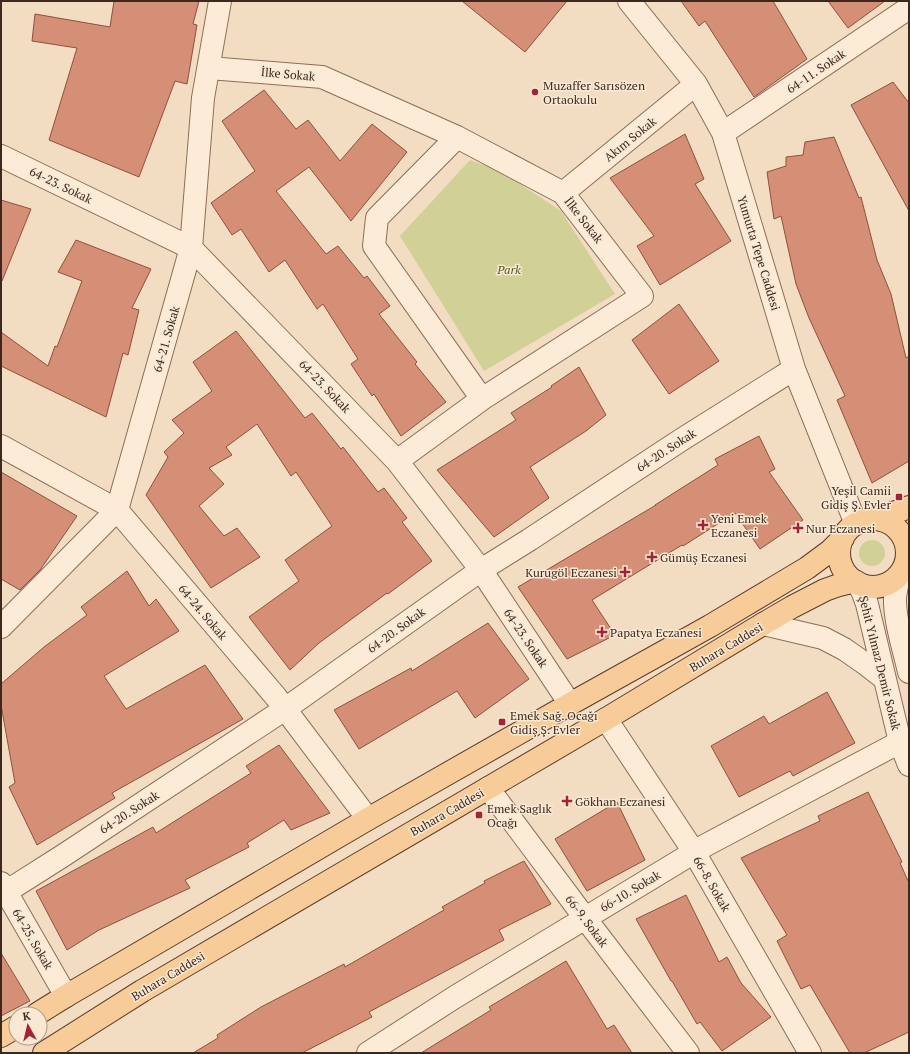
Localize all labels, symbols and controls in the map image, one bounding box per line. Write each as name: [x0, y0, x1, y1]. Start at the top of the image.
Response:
street label: 64-11. Sokak: [784, 45, 849, 96]
street label: İlke Sokak: [260, 64, 317, 84]
place label: Muzaffer Sarısözen Ortaokulu: [543, 78, 645, 107]
marker: Muzaffer Sarısözen Ortaokulu: [530, 87, 540, 97]
street label: Akım Sokak: [601, 113, 660, 165]
street label: 64-23. Sokak: [27, 163, 96, 207]
street label: İlke Sokak: [561, 194, 607, 247]
street label: Yumurta Tepe Caddesi: [734, 194, 784, 313]
park label: Park: [496, 262, 521, 277]
street label: 64-21. Sokak: [149, 303, 183, 374]
street label: 64-23. Sokak: [296, 356, 355, 416]
street label: 64-20. Sokak: [633, 425, 699, 475]
place label: Yeşil Camii Gidiş Ş. Evler: [821, 483, 891, 512]
marker: Yeşil Camii Gidiş Ş. Evler: [894, 492, 904, 502]
place label: Yeni Emek Eczanesi: [711, 511, 768, 540]
marker: Yeni Emek Eczanesi: [698, 520, 708, 530]
place label: Nur Eczanesi: [806, 521, 876, 536]
marker: Nur Eczanesi: [793, 523, 803, 533]
place label: Gümüş Eczanesi: [660, 550, 747, 565]
marker: Gümüş Eczanesi: [647, 552, 657, 562]
place label: Kurugöl Eczanesi: [525, 565, 617, 580]
marker: Kurugöl Eczanesi: [620, 567, 630, 577]
street label: 64-24. Sokak: [175, 581, 231, 643]
street label: Şehit Yılmaz Demir Sokak: [856, 594, 904, 733]
street label: 64-20. Sokak: [364, 603, 429, 656]
street label: 64-23. Sokak: [501, 606, 552, 671]
street label: Buhara Caddesi: [687, 619, 766, 675]
place label: Papatya Eczanesi: [610, 625, 702, 640]
marker: Papatya Eczanesi: [597, 627, 607, 637]
place label: Emek Sağ. Ocağı Gidiş Ş. Evler: [510, 708, 598, 737]
marker: Emek Sağ. Ocağı Gidiş Ş. Evler: [497, 717, 507, 727]
street label: Buhara Caddesi: [407, 785, 487, 839]
street label: 64-20. Sokak: [96, 787, 162, 837]
place label: Gökhan Eczanesi: [575, 794, 666, 809]
marker: Gökhan Eczanesi: [562, 796, 572, 806]
place label: Emek Saglık Ocağı: [487, 801, 553, 830]
marker: Emek Saglık Ocağı: [474, 810, 484, 820]
street label: 66-8. Sokak: [690, 854, 734, 915]
street label: 66-10. Sokak: [597, 867, 664, 915]
street label: 66-9. Sokak: [562, 892, 612, 951]
street label: 64-25. Sokak: [10, 906, 57, 973]
street label: Buhara Caddesi: [129, 948, 208, 1004]
north arrow: [8, 1006, 48, 1046]
text: K: [22, 1009, 32, 1024]

